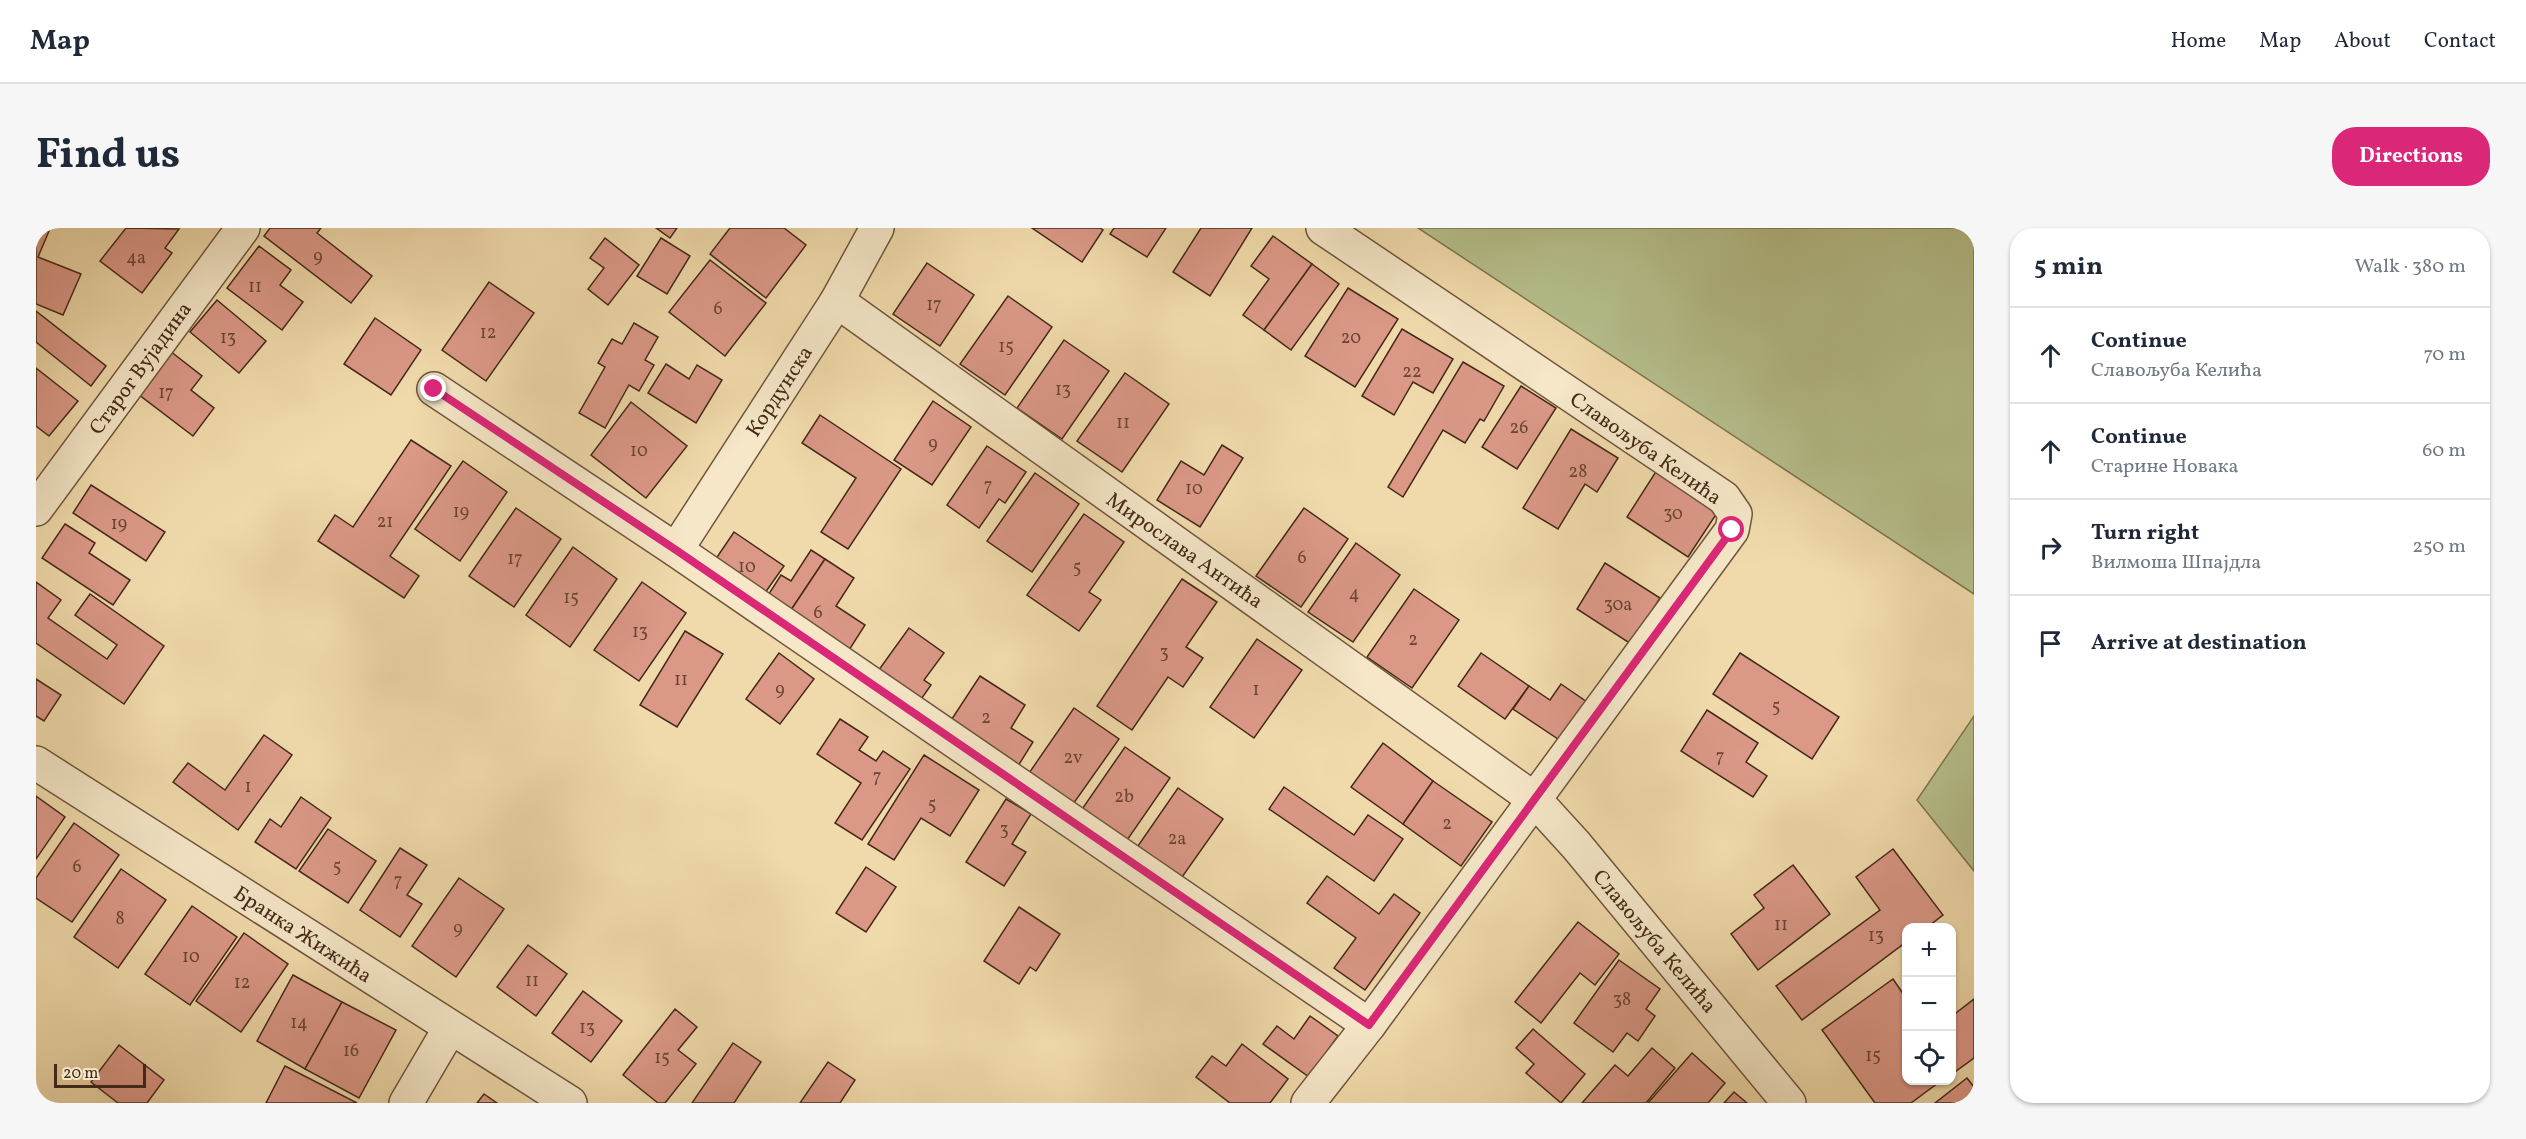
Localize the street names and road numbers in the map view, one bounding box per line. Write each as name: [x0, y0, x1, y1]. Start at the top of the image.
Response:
street label: Старог Вујадина: [83, 296, 199, 441]
street label: Кордунска: [740, 341, 821, 443]
street label: Славољуба Келића: [1563, 386, 1727, 513]
street label: Мирослава Антића: [1100, 486, 1269, 616]
street label: Славољуба Келића: [1585, 864, 1723, 1020]
street label: Бранка Жижића: [227, 880, 377, 991]

